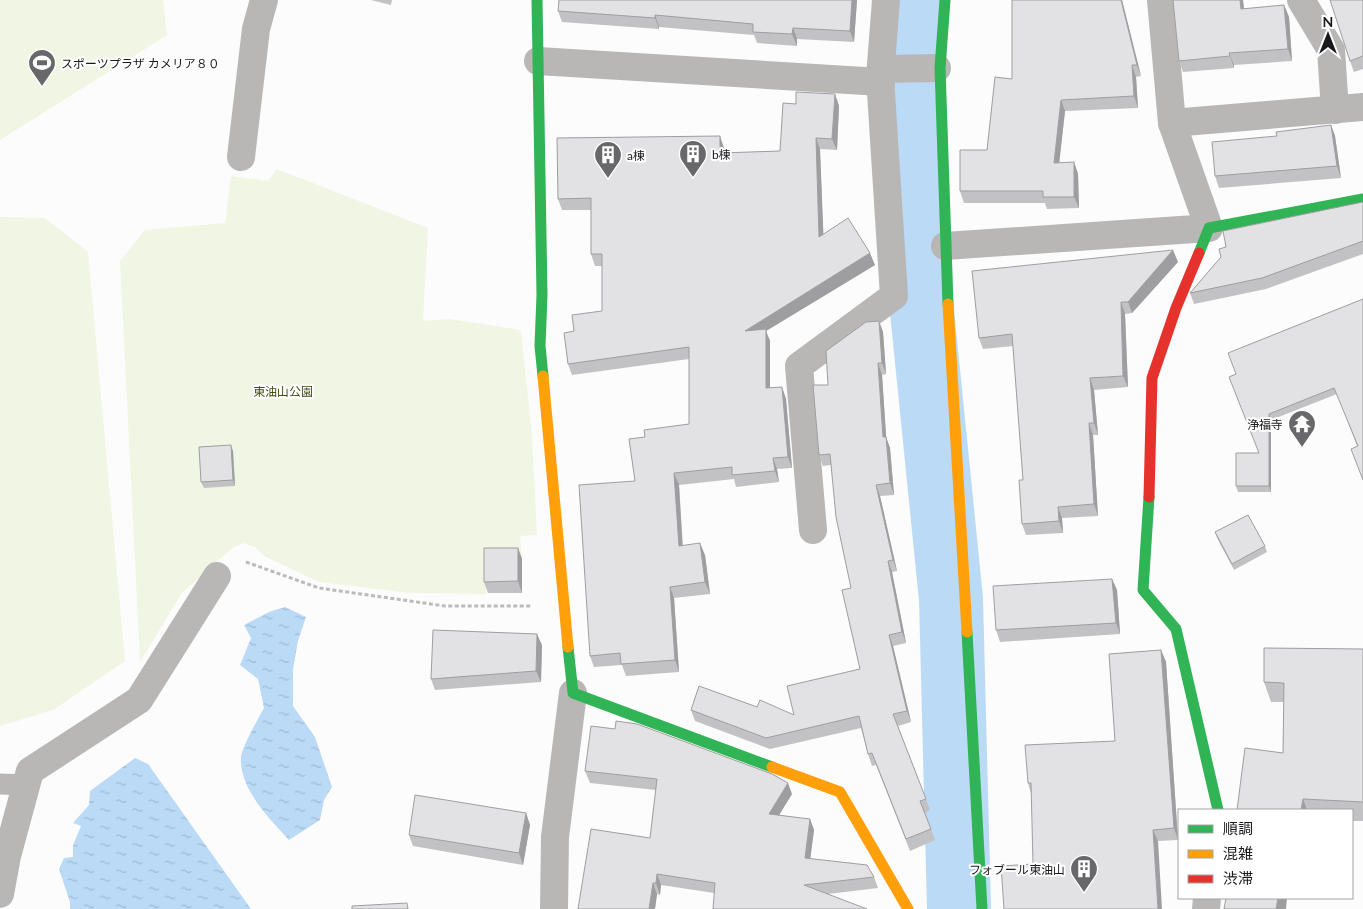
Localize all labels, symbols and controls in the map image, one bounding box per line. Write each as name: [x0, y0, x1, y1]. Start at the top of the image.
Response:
north arrow: [1303, 10, 1353, 60]
text: N: [1323, 13, 1333, 30]
sports icon: スポーツプラザ カメリア８０: [27, 48, 57, 87]
place label: スポーツプラザ カメリア８０: [61, 56, 220, 71]
building icon: b棟: [678, 139, 708, 178]
building icon: a棟: [593, 140, 623, 179]
place label: b棟: [712, 147, 731, 162]
place label: a棟: [627, 148, 645, 163]
park label: 東油山公園: [253, 384, 313, 399]
temple icon: 浄福寺: [1287, 409, 1317, 448]
place label: 浄福寺: [1247, 417, 1283, 432]
legend: [1178, 809, 1353, 899]
text: 順調: [1223, 819, 1253, 837]
text: 混雑: [1223, 844, 1253, 862]
building icon: フォブール東油山: [1069, 854, 1099, 893]
place label: フォブール東油山: [969, 862, 1065, 877]
text: 渋滞: [1223, 869, 1253, 887]

